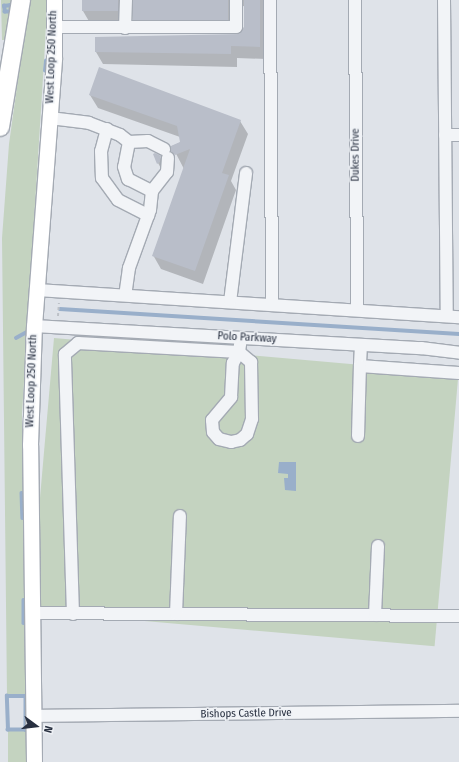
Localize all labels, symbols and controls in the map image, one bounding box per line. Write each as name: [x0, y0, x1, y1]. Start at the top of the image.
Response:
street label: West Loop 250 North: [44, 10, 60, 104]
street label: Dukes Drive: [349, 128, 363, 182]
street label: Polo Parkway: [217, 330, 277, 346]
street label: West Loop 250 North: [24, 334, 40, 428]
north arrow: [16, 706, 56, 746]
street label: Bishops Castle Drive: [200, 707, 292, 721]
text: N: [41, 724, 55, 734]

